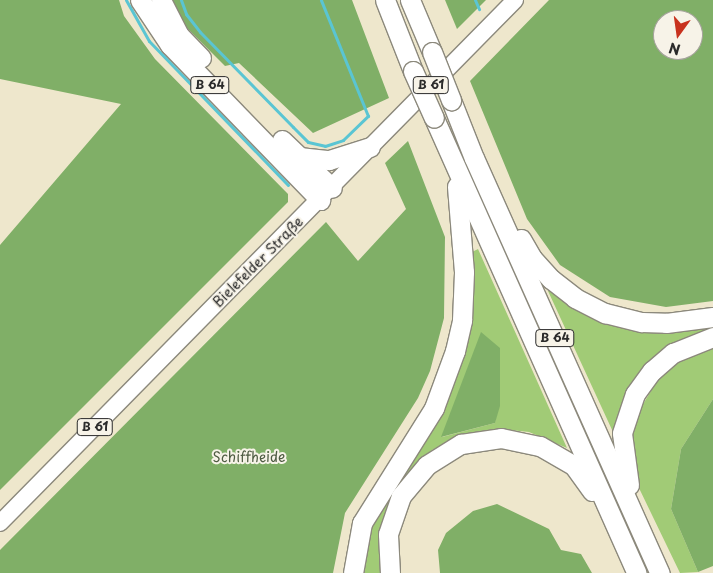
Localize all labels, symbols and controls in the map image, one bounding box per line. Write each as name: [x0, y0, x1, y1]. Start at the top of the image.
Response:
north arrow: [653, 10, 703, 60]
text: N: [667, 38, 682, 61]
road number: B 64: [190, 76, 230, 94]
road number: B 61: [412, 76, 450, 94]
street label: Bielefelder Straße: [209, 213, 307, 311]
road number: B 64: [535, 328, 575, 348]
road number: B 61: [76, 418, 114, 437]
park label: Schiffheide: [213, 449, 285, 465]

